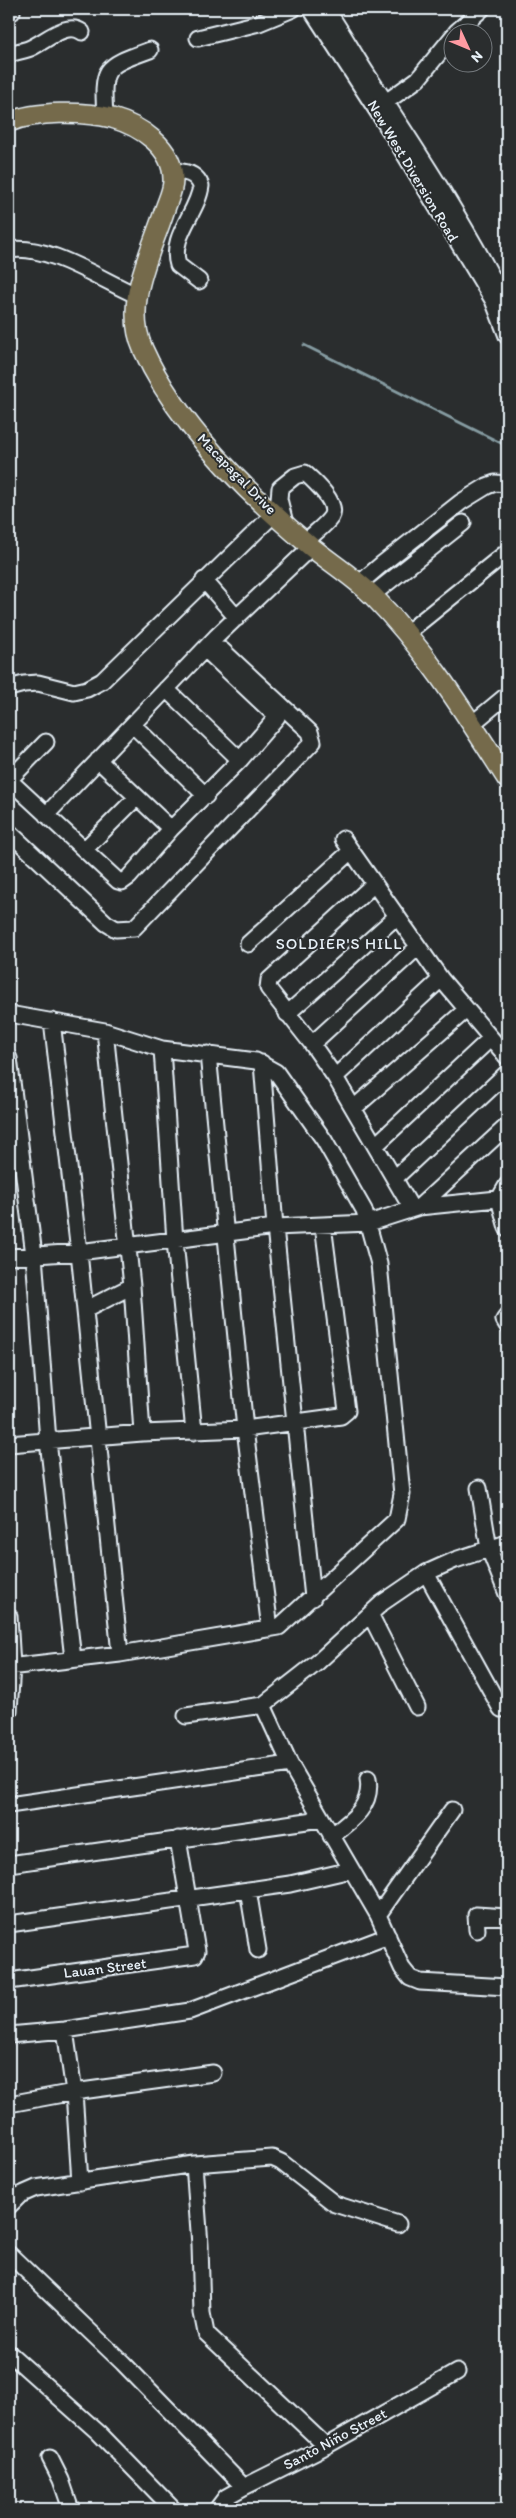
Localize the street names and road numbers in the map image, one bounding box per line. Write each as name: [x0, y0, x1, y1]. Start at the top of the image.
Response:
street label: New West Diversion Road: [364, 97, 462, 245]
street label: Macapagal Drive: [194, 430, 280, 518]
street label: Lauan Street: [63, 1954, 148, 1982]
street label: Santo Niño Street: [280, 2404, 390, 2474]

